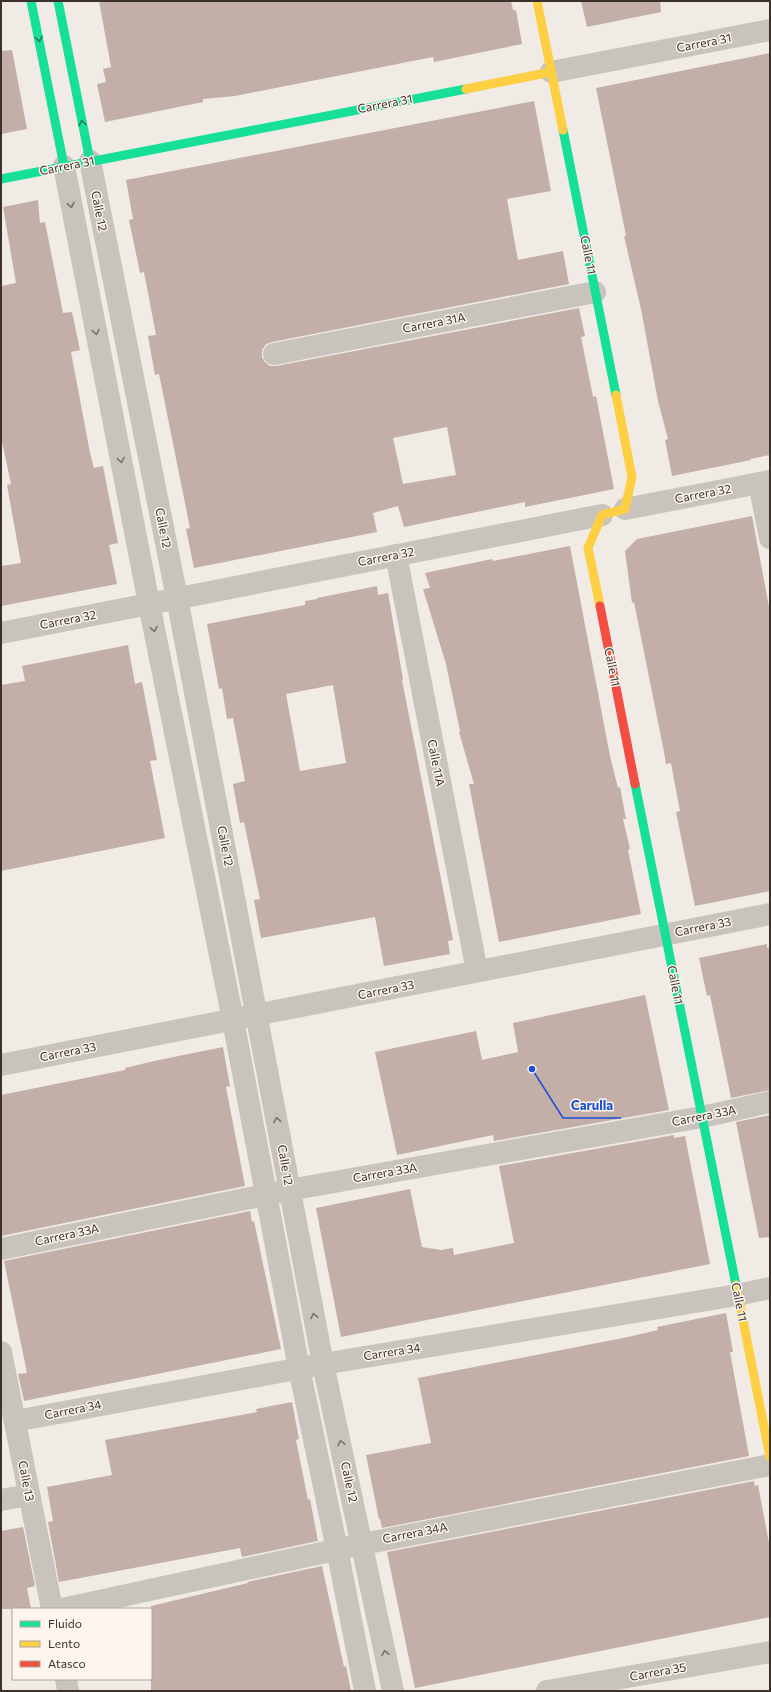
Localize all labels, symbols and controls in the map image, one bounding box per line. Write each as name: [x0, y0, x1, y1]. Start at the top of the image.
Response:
street label: Carrera 31: [675, 30, 732, 54]
one-way arrow: [34, 36, 42, 42]
street label: Carrera 31: [356, 91, 413, 115]
one-way arrow: [79, 120, 87, 126]
street label: Carrera 31: [38, 153, 95, 177]
street label: Calle 12: [89, 189, 111, 233]
one-way arrow: [67, 202, 75, 208]
street label: Calle 11: [578, 234, 600, 276]
street label: Carrera 31A: [401, 309, 466, 335]
one-way arrow: [92, 329, 100, 336]
one-way arrow: [117, 457, 125, 463]
street label: Carrera 32: [674, 481, 732, 505]
street label: Calle 12: [153, 506, 175, 550]
street label: Carrera 32: [357, 544, 415, 568]
street label: Carrera 32: [39, 607, 97, 631]
one-way arrow: [150, 626, 158, 632]
street label: Calle 11: [602, 646, 624, 688]
street label: Calle 11A: [426, 738, 448, 788]
street label: Calle 12: [215, 824, 237, 868]
street label: Carrera 33: [673, 914, 732, 938]
street label: Calle 11: [665, 964, 687, 1006]
street label: Carrera 33: [356, 977, 415, 1001]
street label: Carrera 33: [38, 1039, 97, 1063]
callout: Carulla: [563, 1093, 621, 1118]
text: Carulla: [571, 1097, 613, 1113]
street label: Carrera 33A: [671, 1102, 737, 1128]
one-way arrow: [273, 1117, 281, 1123]
street label: Calle 12: [276, 1143, 296, 1187]
street label: Carrera 33A: [352, 1159, 418, 1185]
street label: Carrera 33A: [33, 1220, 100, 1248]
street label: Calle 11: [729, 1281, 751, 1323]
one-way arrow: [310, 1313, 319, 1319]
street label: Carrera 34: [362, 1340, 421, 1362]
street label: Carrera 34: [43, 1397, 102, 1421]
one-way arrow: [337, 1440, 345, 1447]
street label: Calle 13: [16, 1459, 38, 1503]
street label: Calle 12: [339, 1460, 361, 1504]
street label: Carrera 34A: [381, 1519, 448, 1545]
legend: [12, 1608, 152, 1680]
text: Fluido: [48, 1616, 82, 1630]
text: Lento: [48, 1636, 80, 1650]
one-way arrow: [382, 1650, 390, 1656]
text: Atasco: [48, 1656, 86, 1670]
street label: Carrera 35: [628, 1659, 687, 1683]

